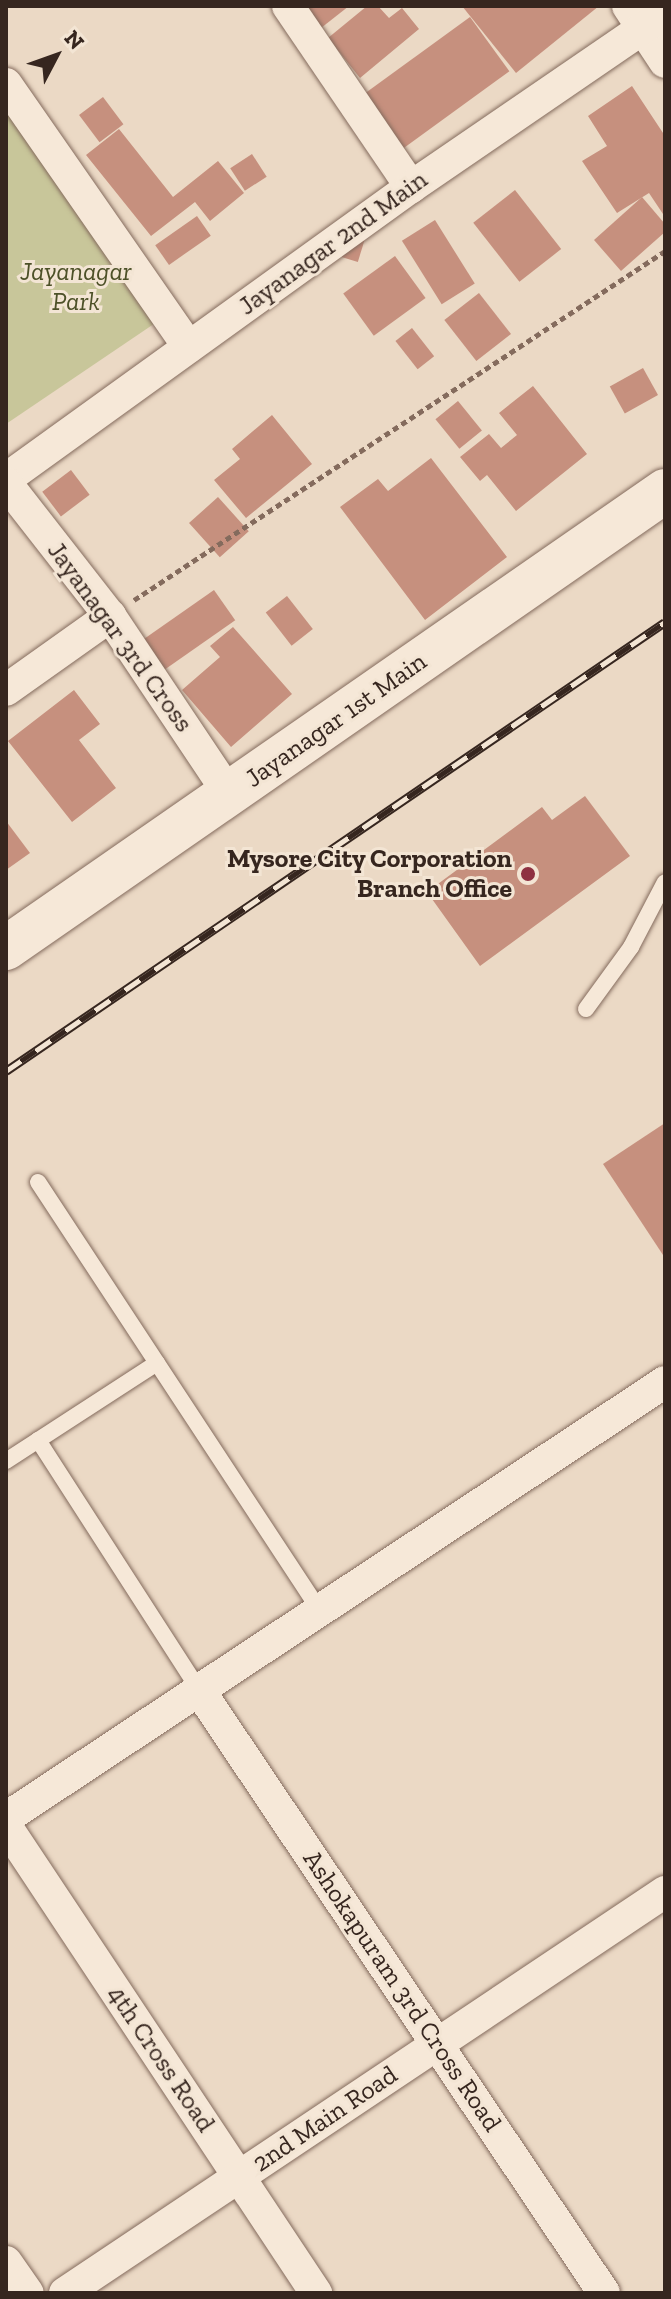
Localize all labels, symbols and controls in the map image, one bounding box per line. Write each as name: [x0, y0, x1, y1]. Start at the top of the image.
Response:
north arrow: [16, 16, 96, 96]
text: N: [59, 25, 90, 55]
street label: Jayanagar 2nd Main: [232, 164, 434, 322]
park label: Jayanagar Park: [20, 256, 132, 318]
street label: Jayanagar 3rd Cross: [40, 536, 200, 738]
street label: Jayanagar 1st Main: [239, 646, 433, 794]
place label: Mysore City Corporation Branch Office: [226, 843, 512, 904]
marker: Mysore City Corporation Branch Office: [519, 865, 537, 883]
street label: Ashokapuram 3rd Cross Road: [296, 1845, 508, 2137]
street label: 4th Cross Road: [101, 1980, 221, 2138]
street label: 2nd Main Road: [247, 2059, 403, 2179]

